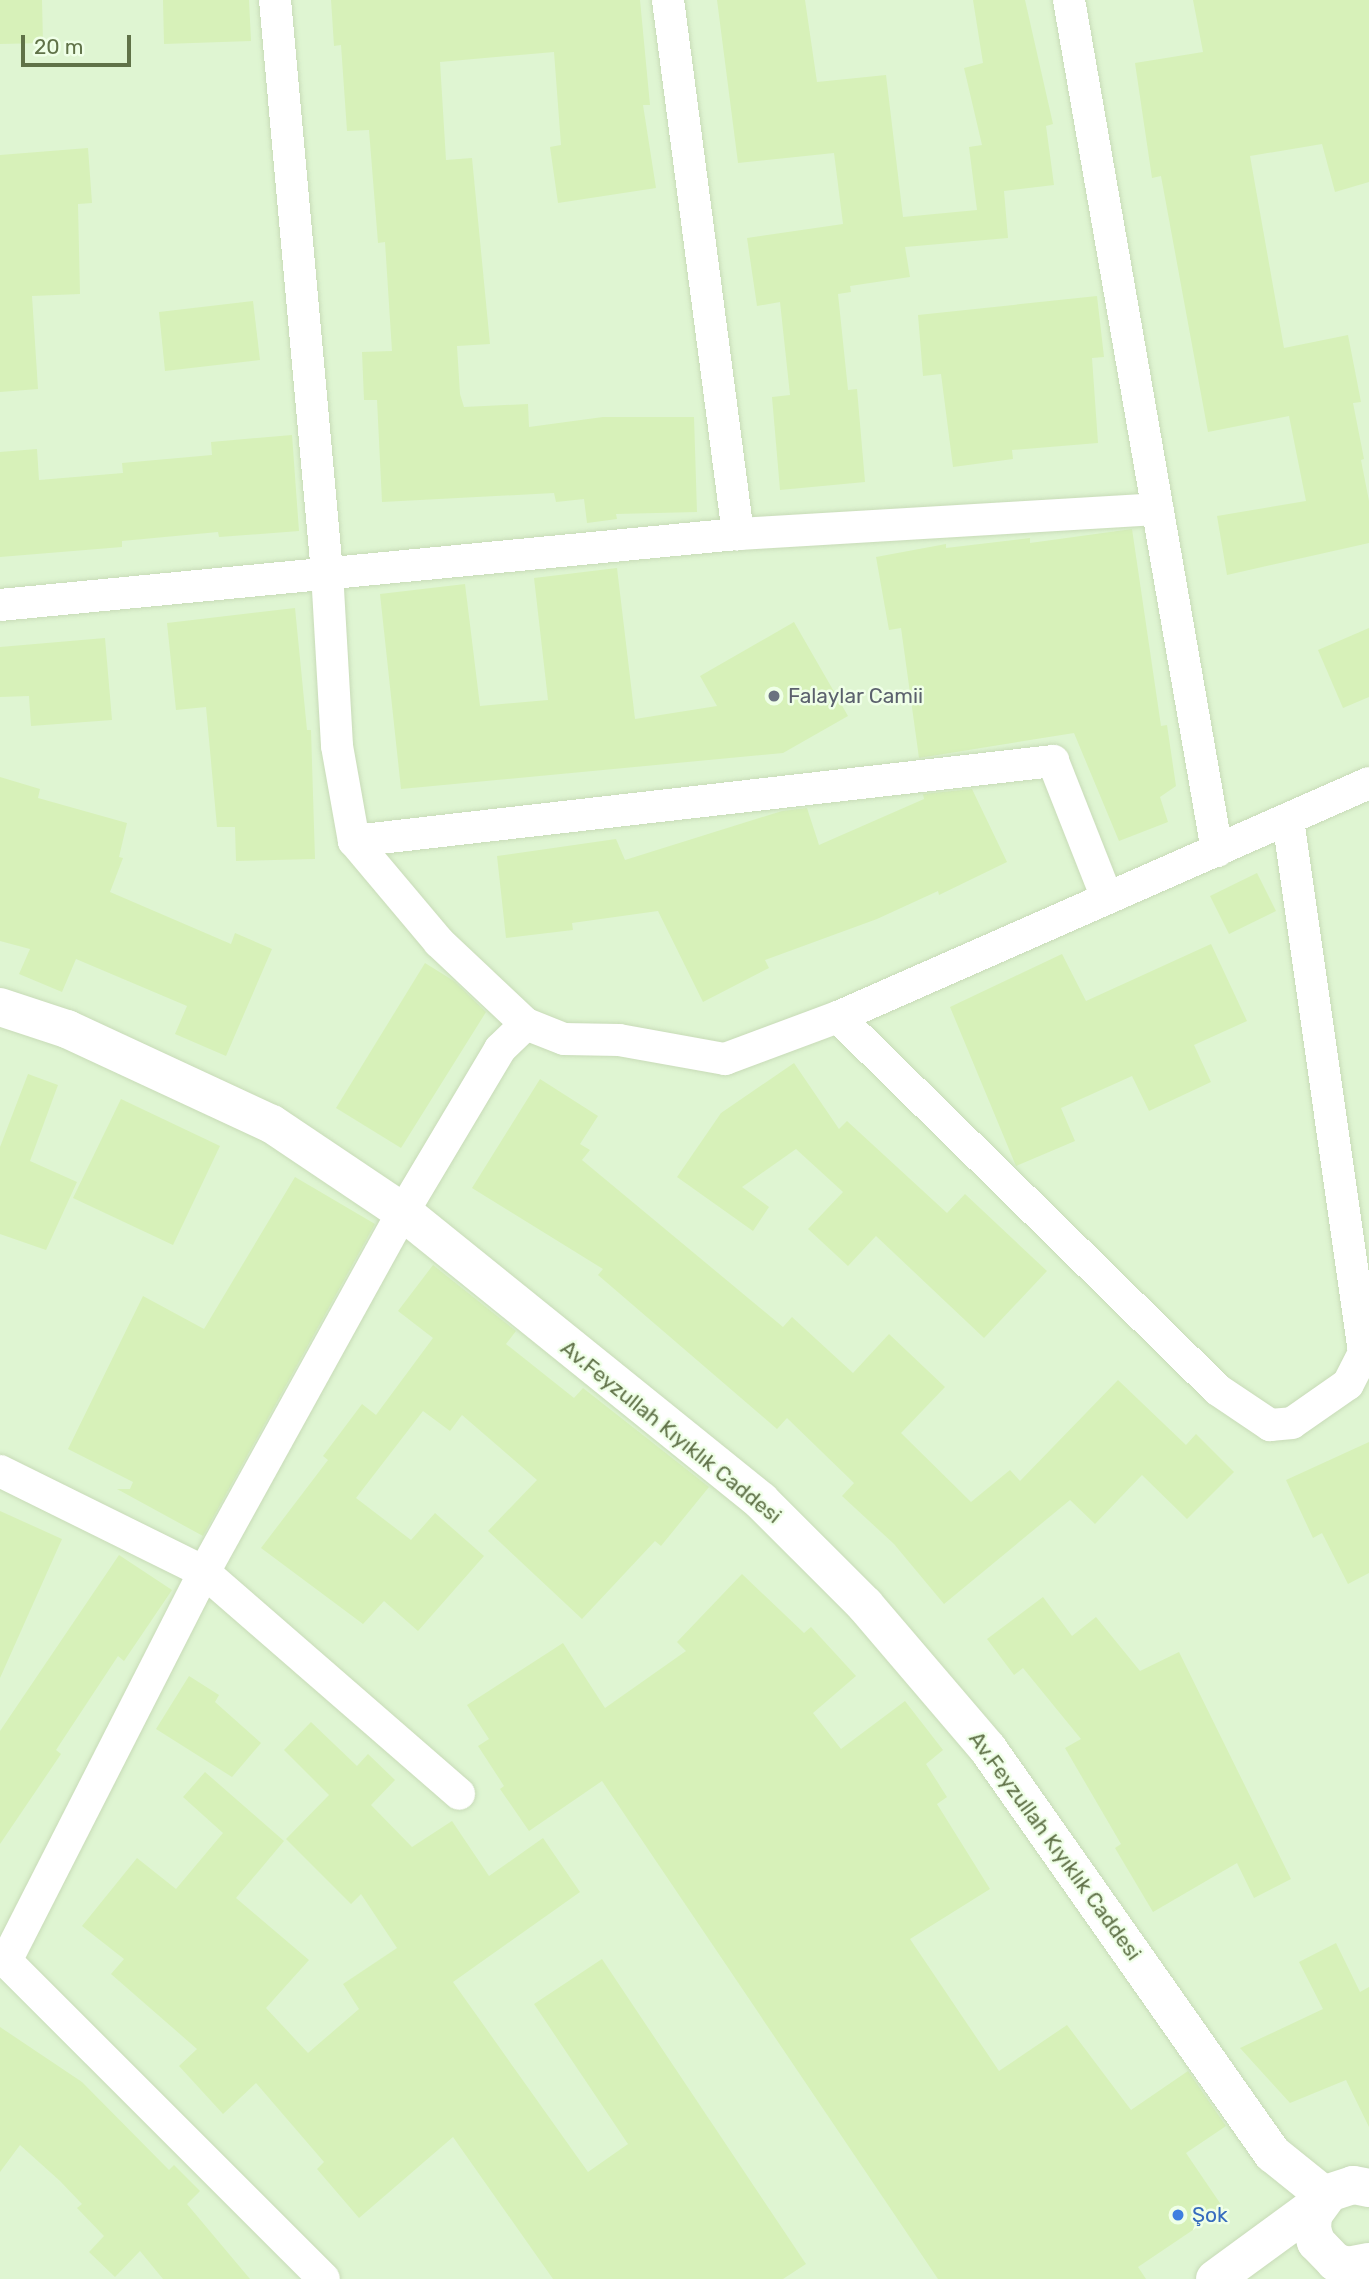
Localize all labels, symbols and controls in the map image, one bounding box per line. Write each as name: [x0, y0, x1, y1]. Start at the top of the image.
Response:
scale bar: [24, 21, 135, 65]
text: 20 m: [34, 34, 83, 59]
place label: Falaylar Camii: [788, 683, 924, 709]
marker: Falaylar Camii: [766, 688, 782, 704]
street label: Av.Feyzullah Kıyıklık Caddesi: [556, 1335, 786, 1529]
street label: Av.Feyzullah Kıyıklık Caddesi: [964, 1727, 1146, 1965]
place label: Şok: [1192, 2202, 1228, 2228]
marker: Şok: [1170, 2207, 1186, 2223]

